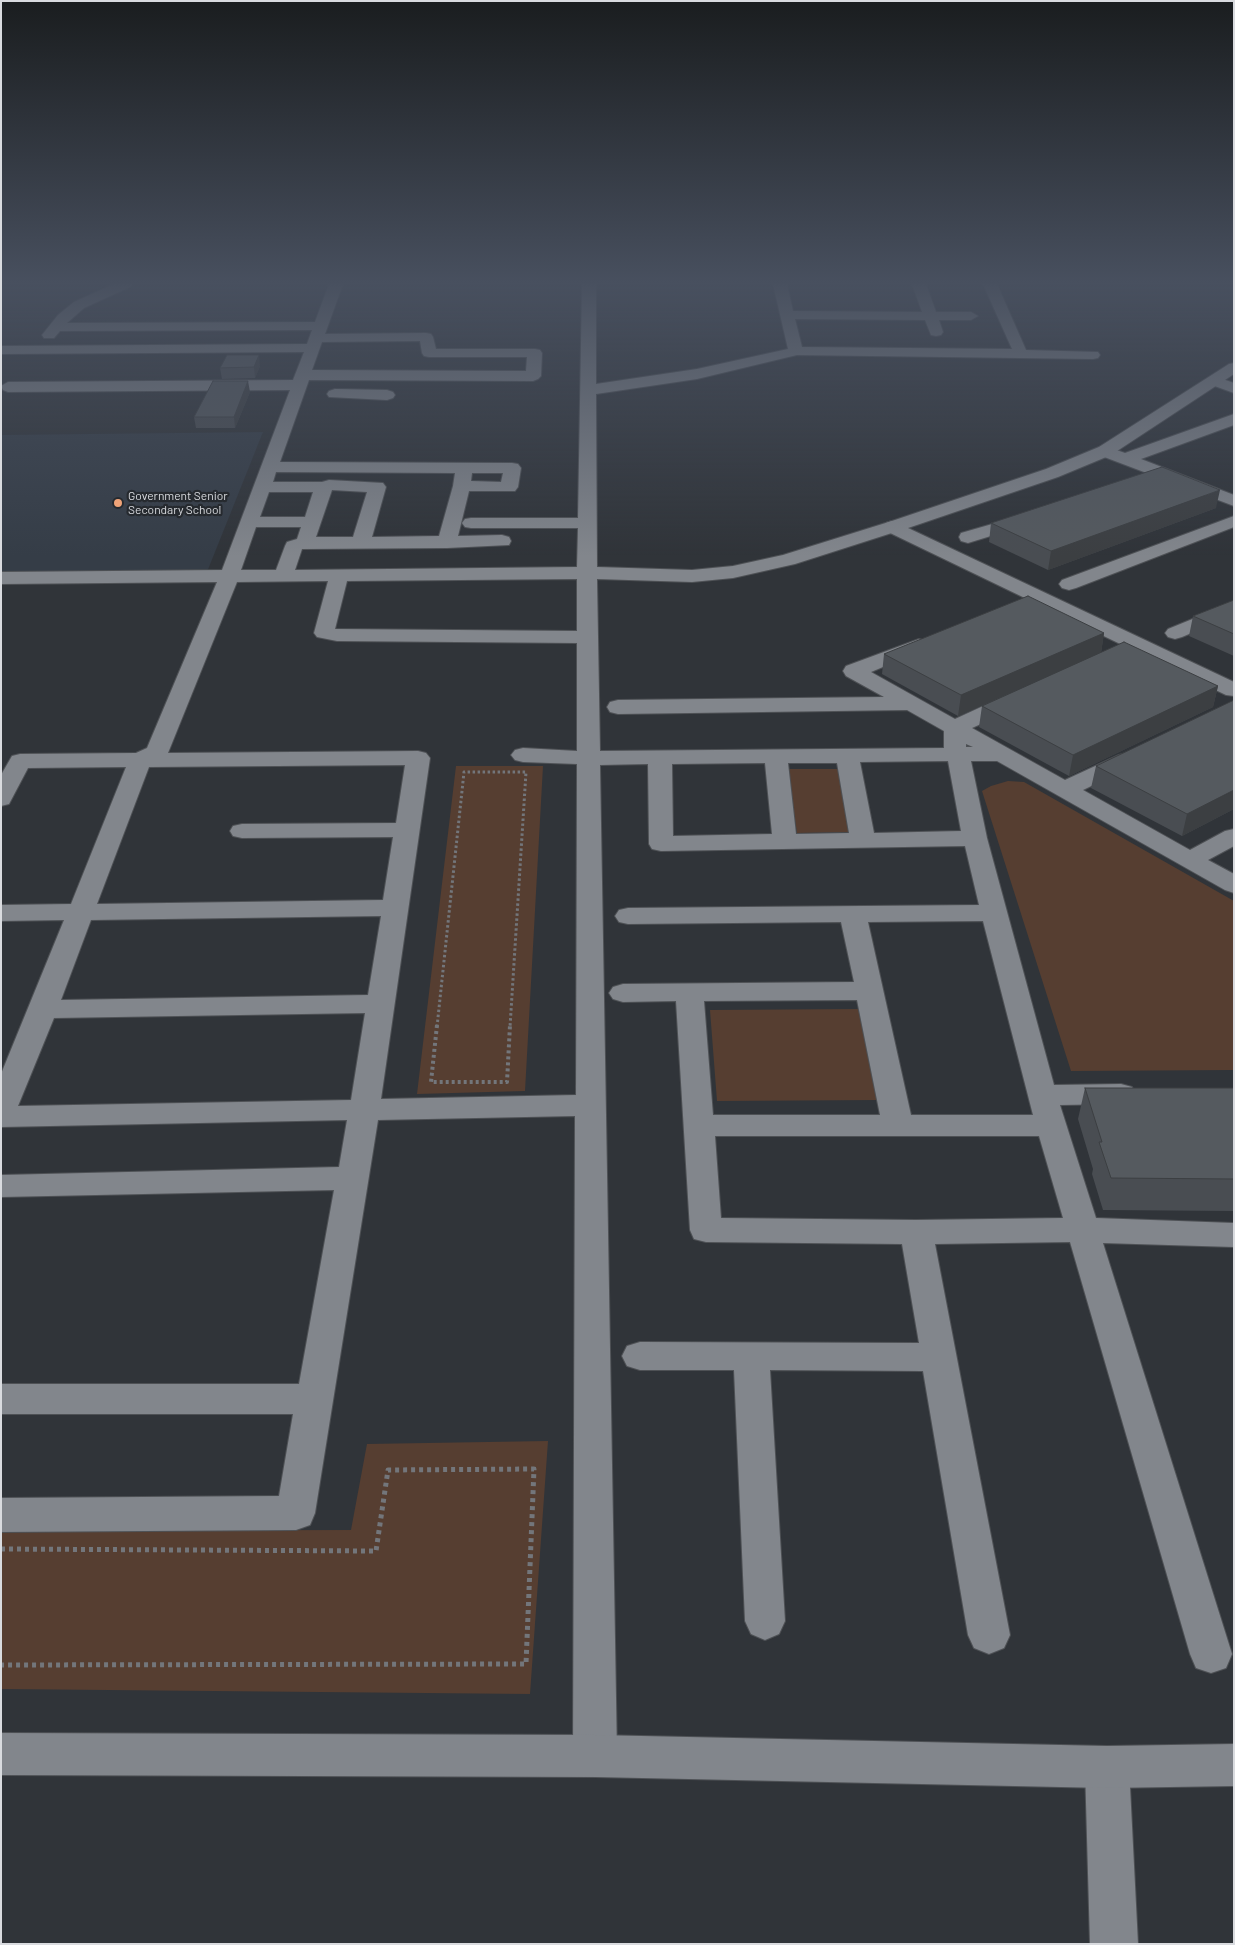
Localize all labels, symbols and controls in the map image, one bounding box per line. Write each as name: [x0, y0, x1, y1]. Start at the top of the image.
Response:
place label: Government Senior Secondary School: [128, 489, 228, 517]
marker: Government Senior Secondary School: [112, 497, 124, 509]

